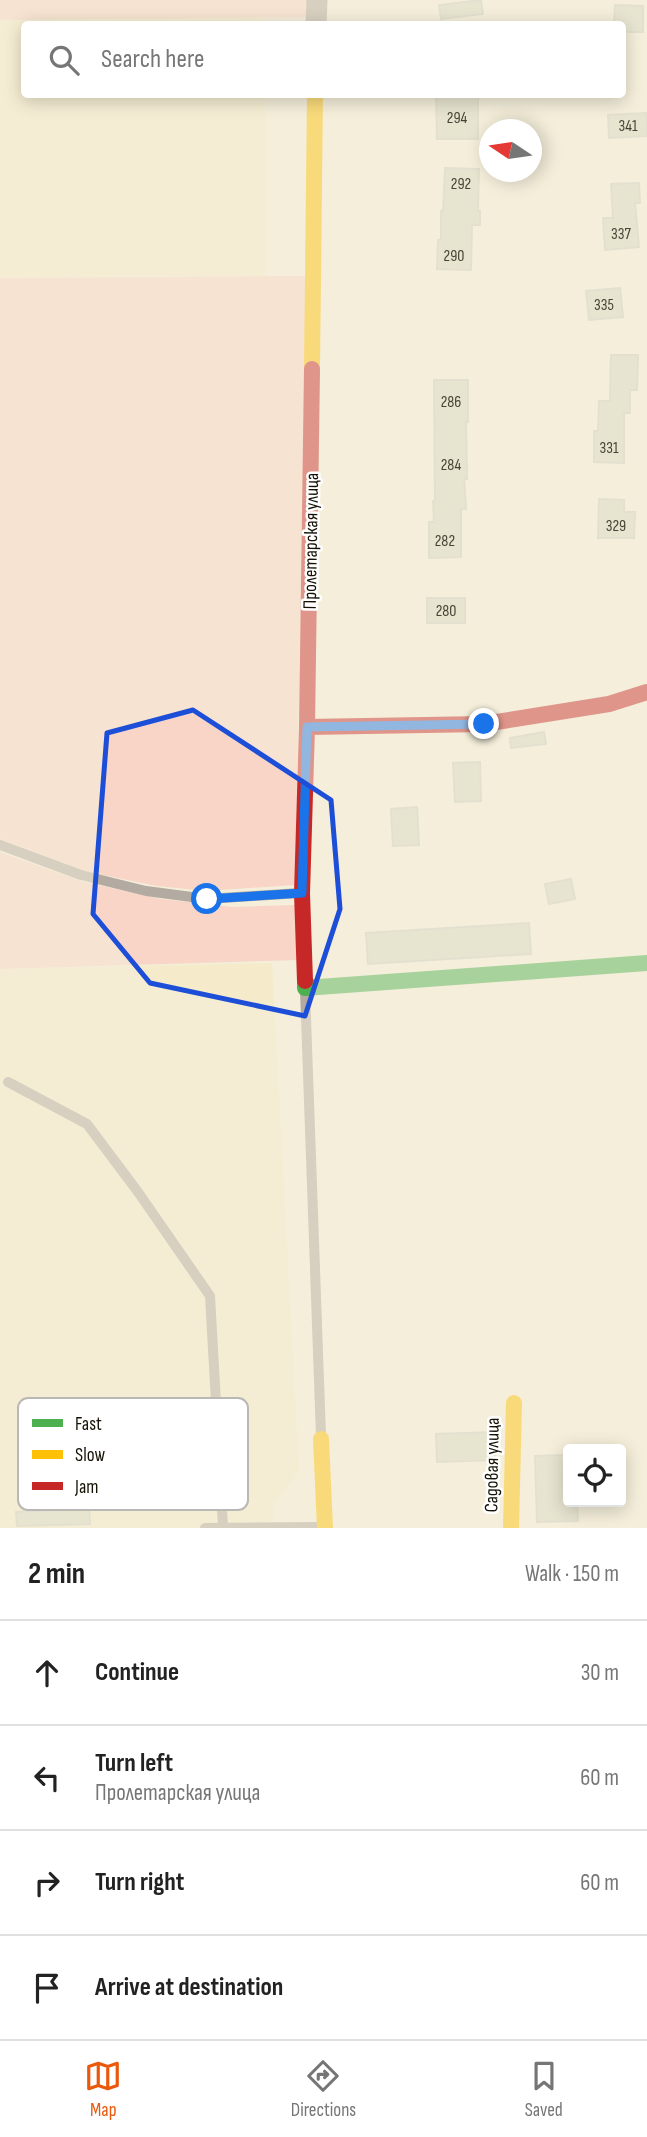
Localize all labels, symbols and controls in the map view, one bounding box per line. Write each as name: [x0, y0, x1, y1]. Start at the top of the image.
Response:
search box: [21, 21, 626, 98]
icon: search: [45, 41, 83, 79]
text: Search here: [101, 44, 204, 75]
house number: 294: [447, 109, 467, 128]
house number: 341: [618, 117, 638, 136]
north arrow: [479, 119, 542, 182]
house number: 292: [451, 175, 471, 194]
house number: 337: [611, 225, 632, 244]
house number: 290: [444, 247, 464, 266]
house number: 335: [594, 296, 614, 315]
house number: 286: [441, 393, 461, 412]
house number: 331: [599, 439, 619, 458]
house number: 284: [441, 456, 462, 475]
street label: Пролетарская улица: [299, 473, 324, 610]
house number: 329: [606, 517, 626, 536]
house number: 282: [435, 532, 455, 551]
house number: 280: [436, 602, 456, 621]
route end: [468, 708, 499, 739]
route start: [191, 883, 222, 914]
legend: [18, 1398, 248, 1510]
text: Fast: [75, 1413, 102, 1436]
street label: Садовая улица: [480, 1417, 505, 1513]
text: Slow: [75, 1444, 105, 1467]
map controls: [563, 1444, 626, 1507]
button: locate: [563, 1444, 626, 1507]
text: Jam: [74, 1476, 98, 1499]
text: 2 min: [28, 1556, 85, 1592]
text: Walk · 150 m: [525, 1560, 619, 1588]
icon: ahead: [28, 1654, 66, 1692]
text: Continue: [95, 1657, 179, 1688]
text: 30 m: [581, 1659, 619, 1687]
text: Turn left: [95, 1748, 173, 1779]
icon: left: [28, 1759, 66, 1797]
text: 60 m: [580, 1764, 619, 1792]
text: Пролетарская улица: [95, 1779, 260, 1807]
icon: right: [28, 1864, 66, 1902]
text: Turn right: [95, 1867, 184, 1898]
text: 60 m: [580, 1869, 619, 1897]
icon: arrive: [28, 1969, 66, 2007]
text: Arrive at destination: [95, 1972, 283, 2003]
tab: Map: [84, 2057, 122, 2122]
tab: Directions: [291, 2057, 356, 2122]
tab: Saved: [525, 2057, 563, 2122]

